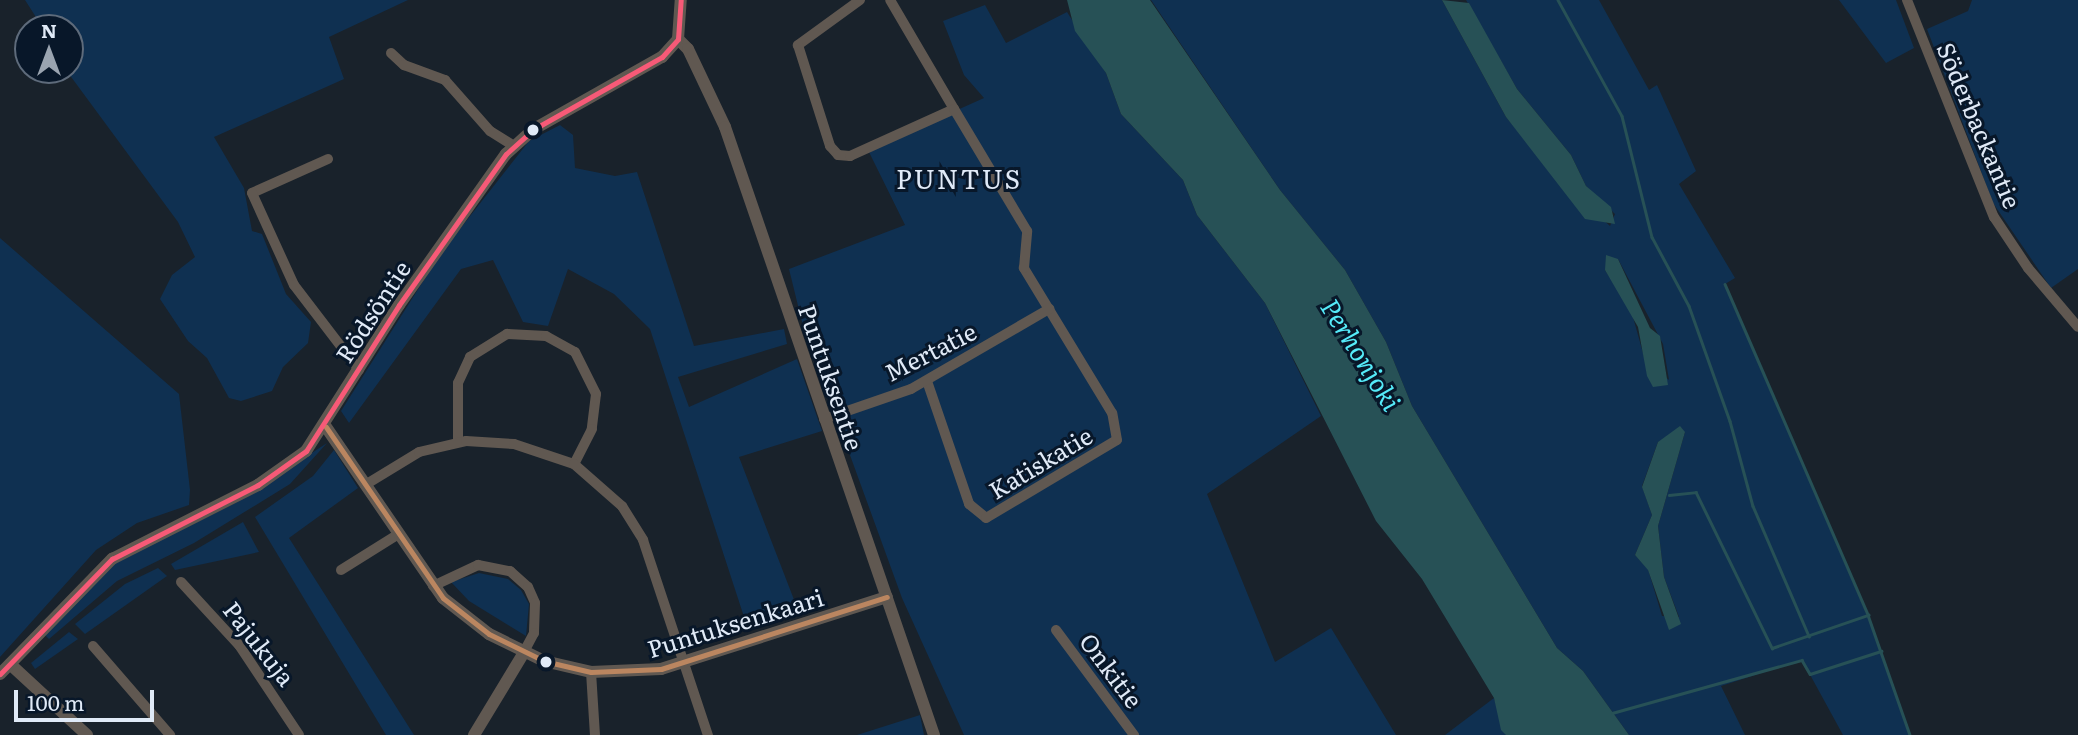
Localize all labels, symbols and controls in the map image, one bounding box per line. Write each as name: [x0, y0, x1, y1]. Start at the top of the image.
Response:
north arrow: [14, 14, 84, 84]
text: N: [41, 16, 57, 44]
street label: Söderbackantie: [1932, 38, 2028, 212]
unlabelled marker: [526, 123, 540, 137]
district label: PUNTUS: [897, 162, 1021, 194]
street label: Rödsöntie: [328, 255, 416, 367]
water label: Perhonjoki: [1315, 292, 1409, 416]
street label: Puntuksentie: [794, 300, 870, 454]
street label: Mertatie: [879, 316, 981, 386]
street label: Katiskatie: [983, 420, 1097, 504]
street label: Puntuksenkaari: [643, 582, 827, 662]
street label: Pajukuja: [218, 595, 302, 691]
street label: Onkitie: [1075, 627, 1149, 713]
unlabelled marker: [539, 655, 553, 669]
scale bar: [18, 676, 158, 720]
text: 100 m: [27, 686, 84, 717]

